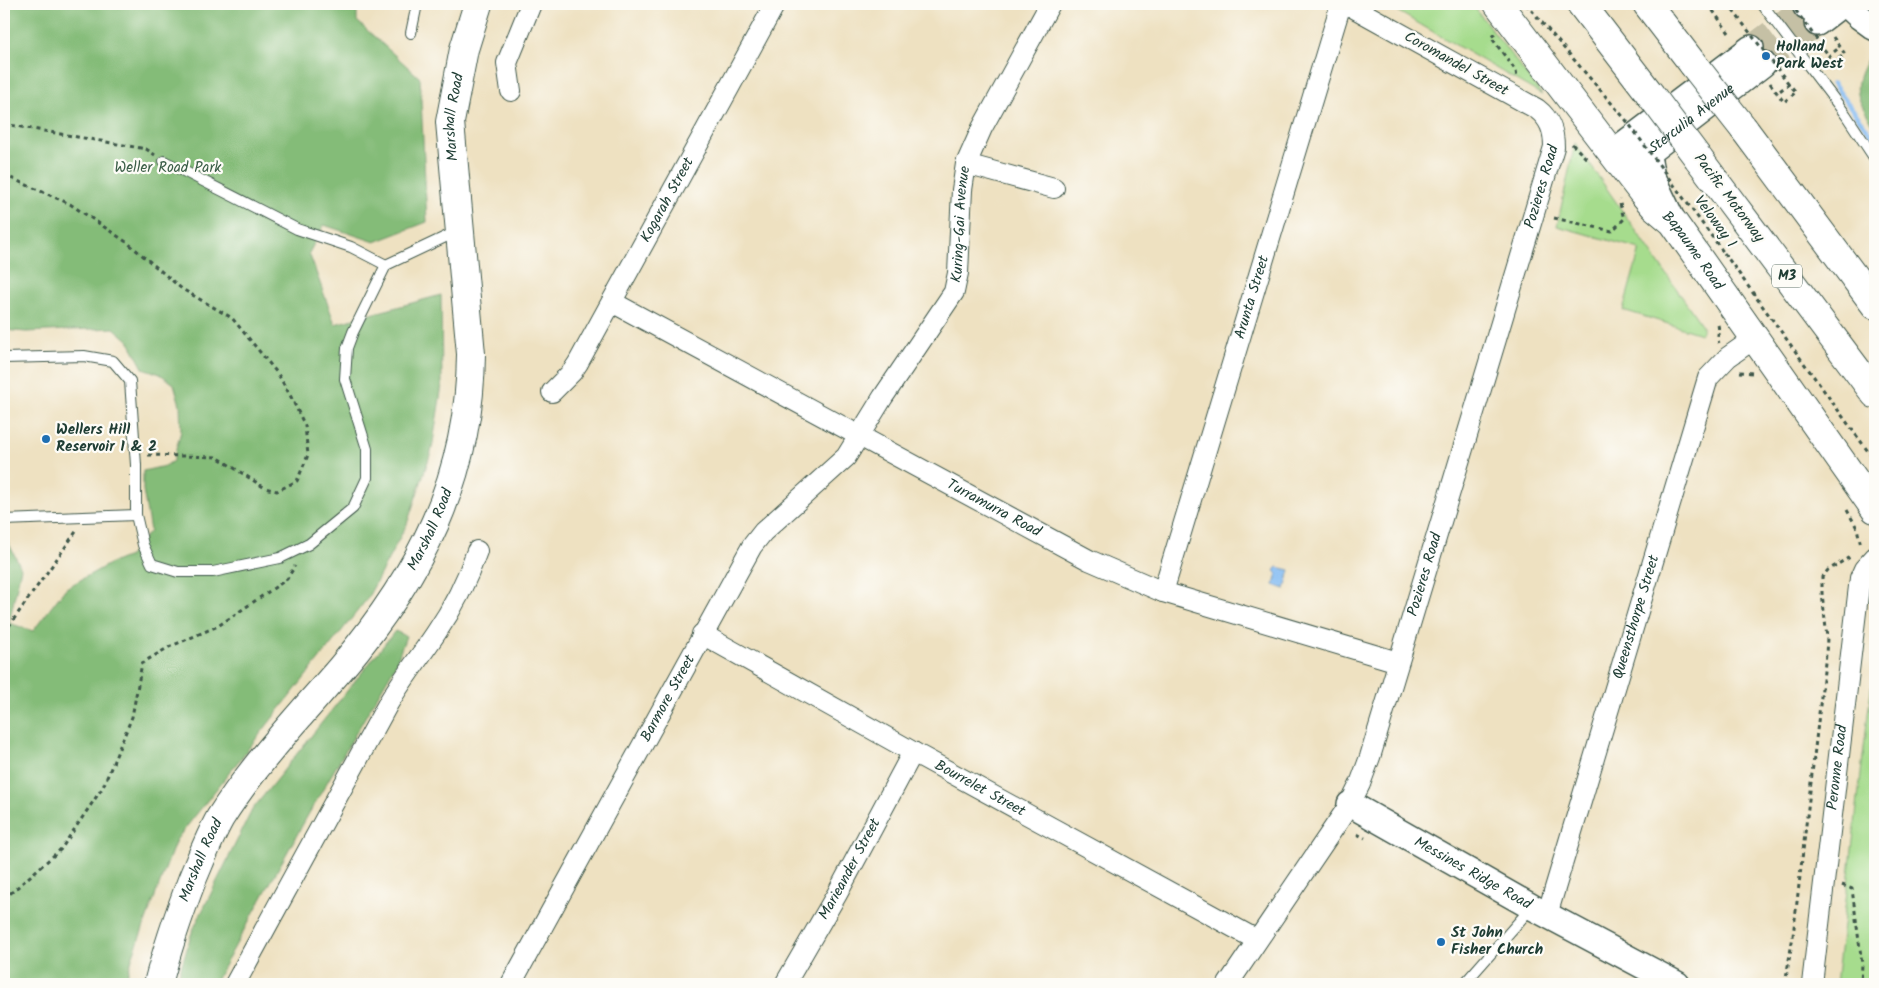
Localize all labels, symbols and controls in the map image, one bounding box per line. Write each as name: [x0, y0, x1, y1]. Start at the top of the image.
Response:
street label: Coromandel Street: [1399, 25, 1513, 103]
place label: Holland Park West: [1776, 35, 1844, 76]
marker: Holland Park West: [1760, 50, 1772, 62]
street label: Marshall Road: [438, 71, 471, 162]
street label: Sterculia Avenue: [1645, 78, 1740, 161]
street label: Pozieres Road: [1518, 142, 1566, 232]
street label: Pacific Motorway: [1687, 148, 1771, 248]
street label: Kogarah Street: [634, 153, 701, 247]
park label: Weller Road Park: [115, 156, 222, 180]
street label: Kuring-Gai Avenue: [944, 164, 978, 285]
street label: Veloway 1: [1688, 191, 1743, 254]
street label: Bapaume Road: [1656, 205, 1730, 296]
street label: Arunta Street: [1228, 252, 1276, 342]
road number: M3: [1772, 264, 1802, 288]
place label: Wellers Hill Reservoir 1 & 2: [56, 418, 157, 459]
marker: Wellers Hill Reservoir 1 & 2: [40, 433, 52, 445]
street label: Turramurra Road: [942, 473, 1046, 544]
street label: Marshall Road: [401, 485, 460, 576]
street label: Pozieres Road: [1401, 530, 1449, 619]
street label: Queensthorpe Street: [1606, 552, 1666, 682]
street label: Barmore Street: [634, 650, 702, 746]
street label: Peronne Road: [1821, 723, 1855, 811]
street label: Bourrelet Street: [930, 754, 1030, 823]
street label: Marshall Road: [173, 814, 230, 906]
street label: Marieander Street: [812, 814, 887, 924]
street label: Messines Ridge Road: [1409, 830, 1537, 917]
place label: St John Fisher Church: [1451, 921, 1543, 962]
marker: St John Fisher Church: [1435, 936, 1447, 948]

